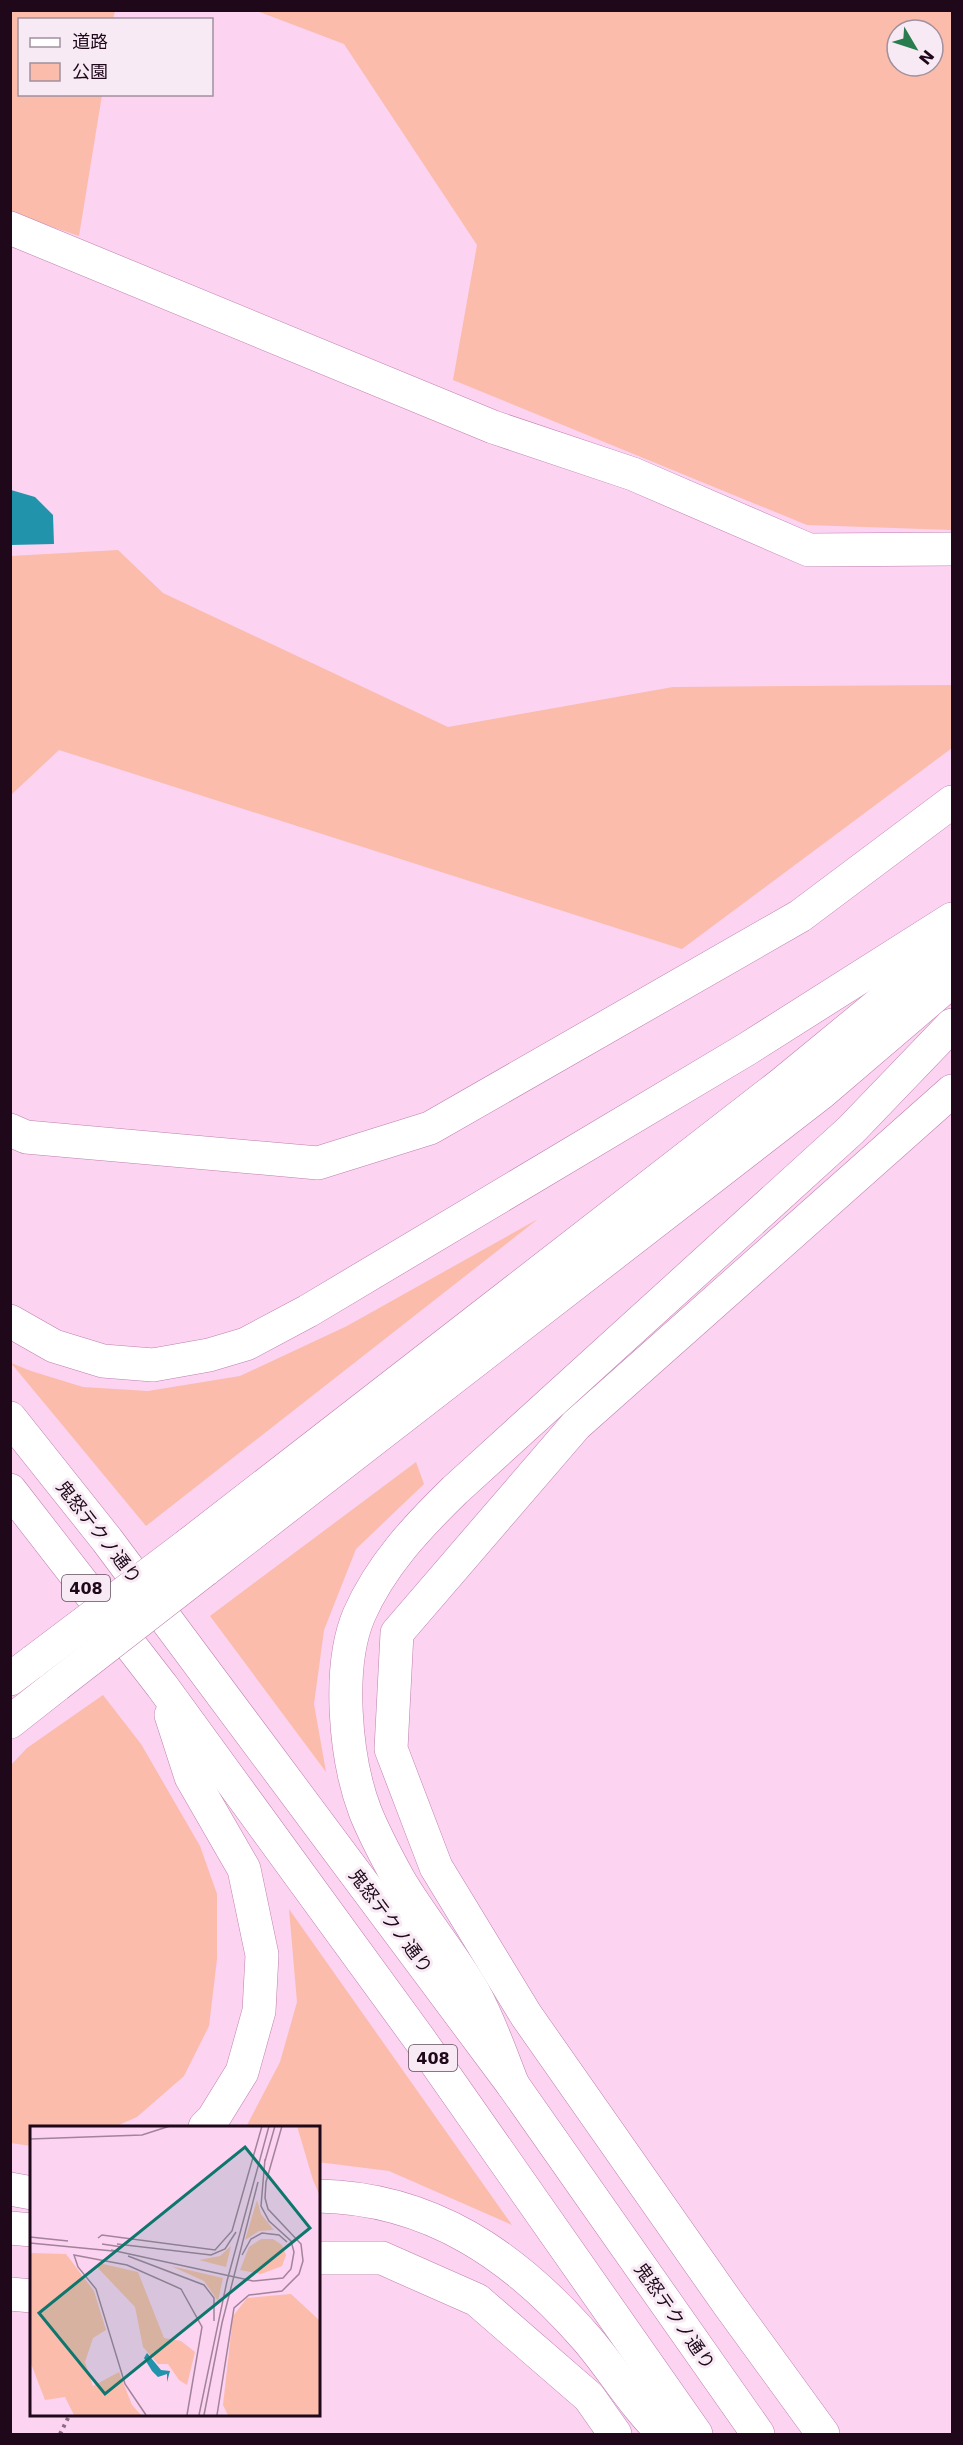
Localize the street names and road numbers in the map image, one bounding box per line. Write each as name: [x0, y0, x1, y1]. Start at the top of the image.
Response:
street label: 鬼怒テクノ通り: [52, 1476, 146, 1588]
road number: 408: [62, 1575, 110, 1601]
street label: 鬼怒テクノ通り: [345, 1865, 437, 1977]
road number: 408: [409, 2045, 457, 2071]
street label: 鬼怒テクノ通り: [631, 2259, 719, 2373]

